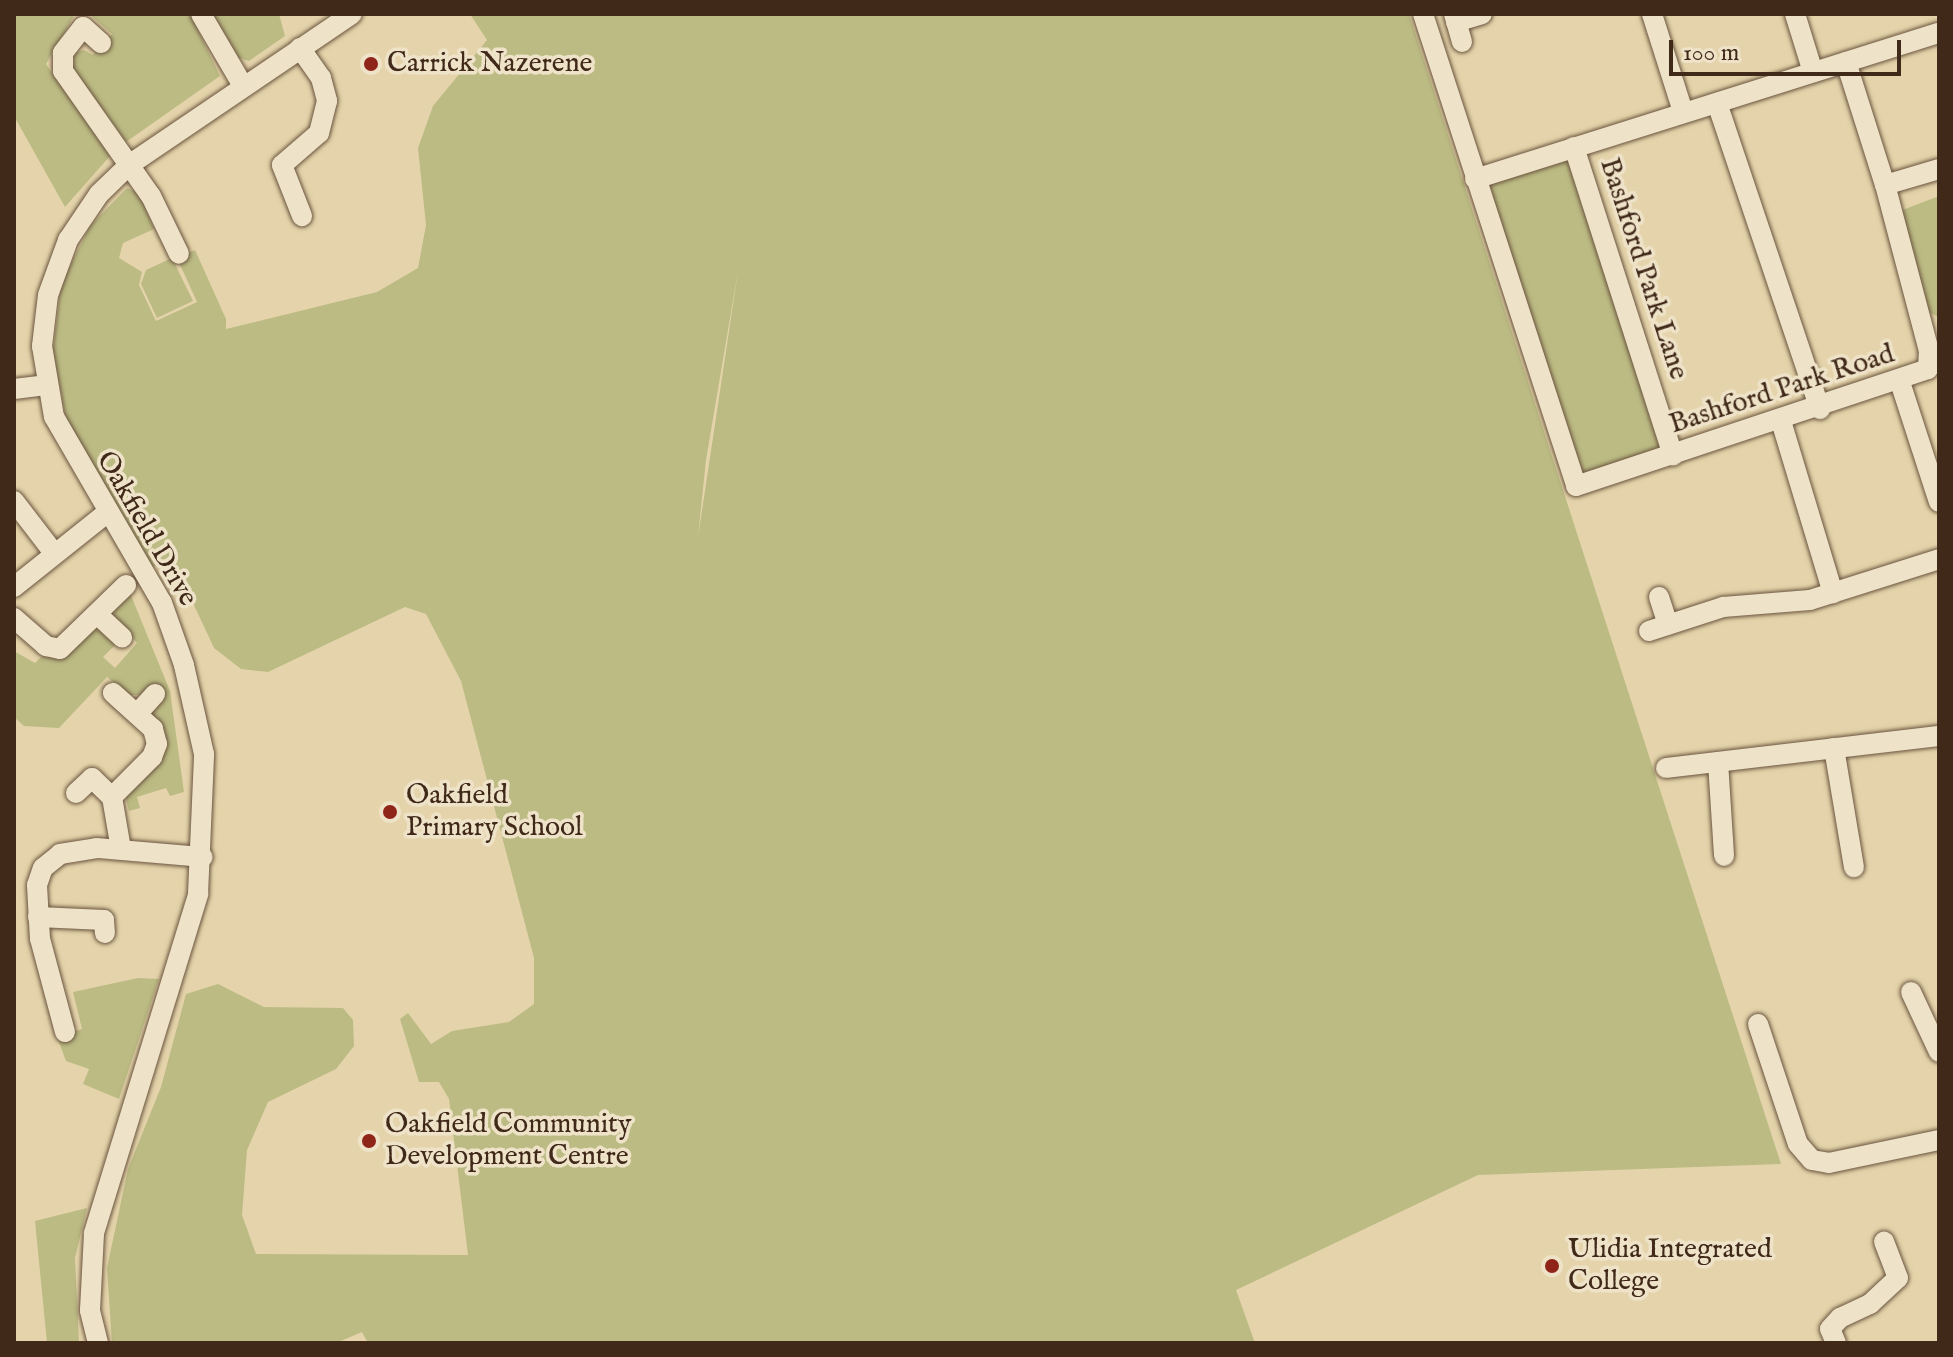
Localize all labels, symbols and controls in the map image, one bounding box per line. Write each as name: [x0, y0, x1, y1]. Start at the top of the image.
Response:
scale bar: [1673, 24, 1905, 74]
text: 100 m: [1683, 38, 1739, 69]
place label: Carrick Nazerene: [387, 47, 592, 81]
marker: Carrick Nazerene: [362, 55, 380, 73]
street label: Bashford Park Lane: [1591, 154, 1695, 384]
street label: Bashford Park Road: [1665, 338, 1899, 442]
street label: Oakfield Drive: [88, 446, 204, 612]
place label: Oakfield Primary School: [406, 779, 583, 845]
marker: Oakfield Primary School: [381, 803, 399, 821]
place label: Oakfield Community Development Centre: [385, 1108, 631, 1174]
marker: Oakfield Community Development Centre: [360, 1132, 378, 1150]
place label: Ulidia Integrated College: [1568, 1233, 1772, 1299]
marker: Ulidia Integrated College: [1543, 1257, 1561, 1275]

